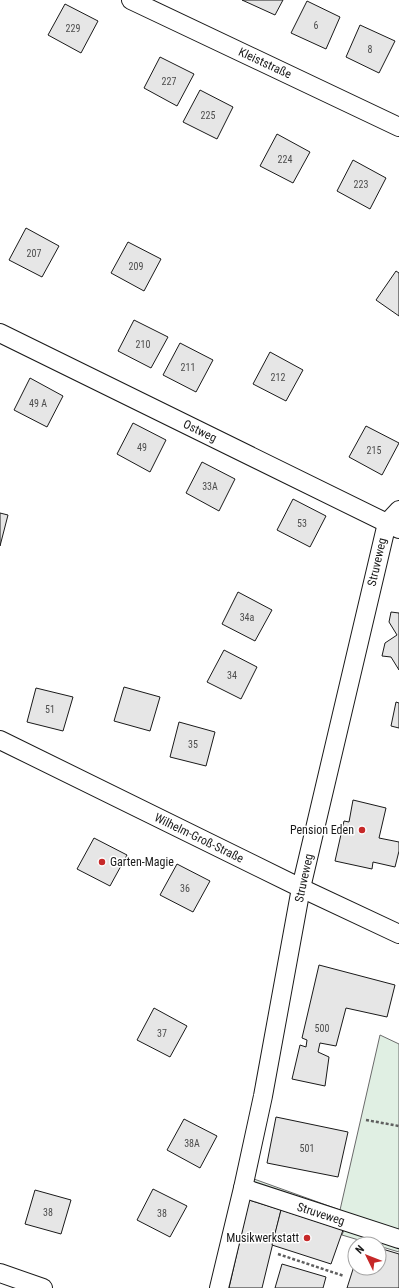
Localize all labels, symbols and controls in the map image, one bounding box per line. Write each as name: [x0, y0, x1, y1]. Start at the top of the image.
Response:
house number: 6: [314, 20, 319, 31]
house number: 229: [66, 23, 80, 34]
house number: 8: [368, 44, 373, 55]
street label: Kleiststraße: [236, 45, 294, 81]
house number: 227: [162, 76, 176, 87]
house number: 225: [201, 110, 215, 121]
house number: 224: [278, 154, 292, 165]
house number: 223: [354, 179, 368, 190]
house number: 207: [27, 248, 41, 259]
house number: 209: [129, 261, 143, 272]
house number: 210: [136, 339, 150, 350]
house number: 211: [181, 362, 195, 373]
house number: 212: [271, 372, 285, 383]
house number: 49 A: [29, 398, 47, 409]
street label: Ostweg: [181, 417, 219, 445]
house number: 49: [137, 442, 147, 453]
house number: 215: [367, 445, 381, 456]
house number: 33A: [202, 481, 218, 492]
house number: 53: [297, 518, 307, 529]
street label: Struveweg: [365, 536, 389, 588]
house number: 34a: [240, 612, 255, 623]
house number: 34: [227, 670, 237, 681]
house number: 51: [45, 704, 55, 715]
house number: 35: [188, 739, 198, 750]
street label: Wilhelm-Groß-Straße: [152, 810, 246, 866]
place label: Pension Eden: [290, 823, 354, 837]
marker: Pension Eden: [357, 825, 367, 835]
street label: Struveweg: [292, 852, 316, 904]
place label: Garten-Magie: [110, 855, 174, 869]
marker: Garten-Magie: [97, 857, 107, 867]
house number: 36: [180, 883, 190, 894]
house number: 500: [315, 1023, 329, 1034]
house number: 37: [157, 1028, 167, 1039]
house number: 38A: [184, 1138, 200, 1149]
house number: 501: [300, 1143, 314, 1154]
street label: Struveweg: [295, 1200, 347, 1228]
house number: 38: [43, 1207, 53, 1218]
house number: 38: [157, 1208, 167, 1219]
place label: Musikwerkstatt: [226, 1231, 299, 1245]
marker: Musikwerkstatt: [302, 1233, 312, 1243]
north arrow: [347, 1236, 387, 1276]
text: N: [353, 1242, 367, 1256]

